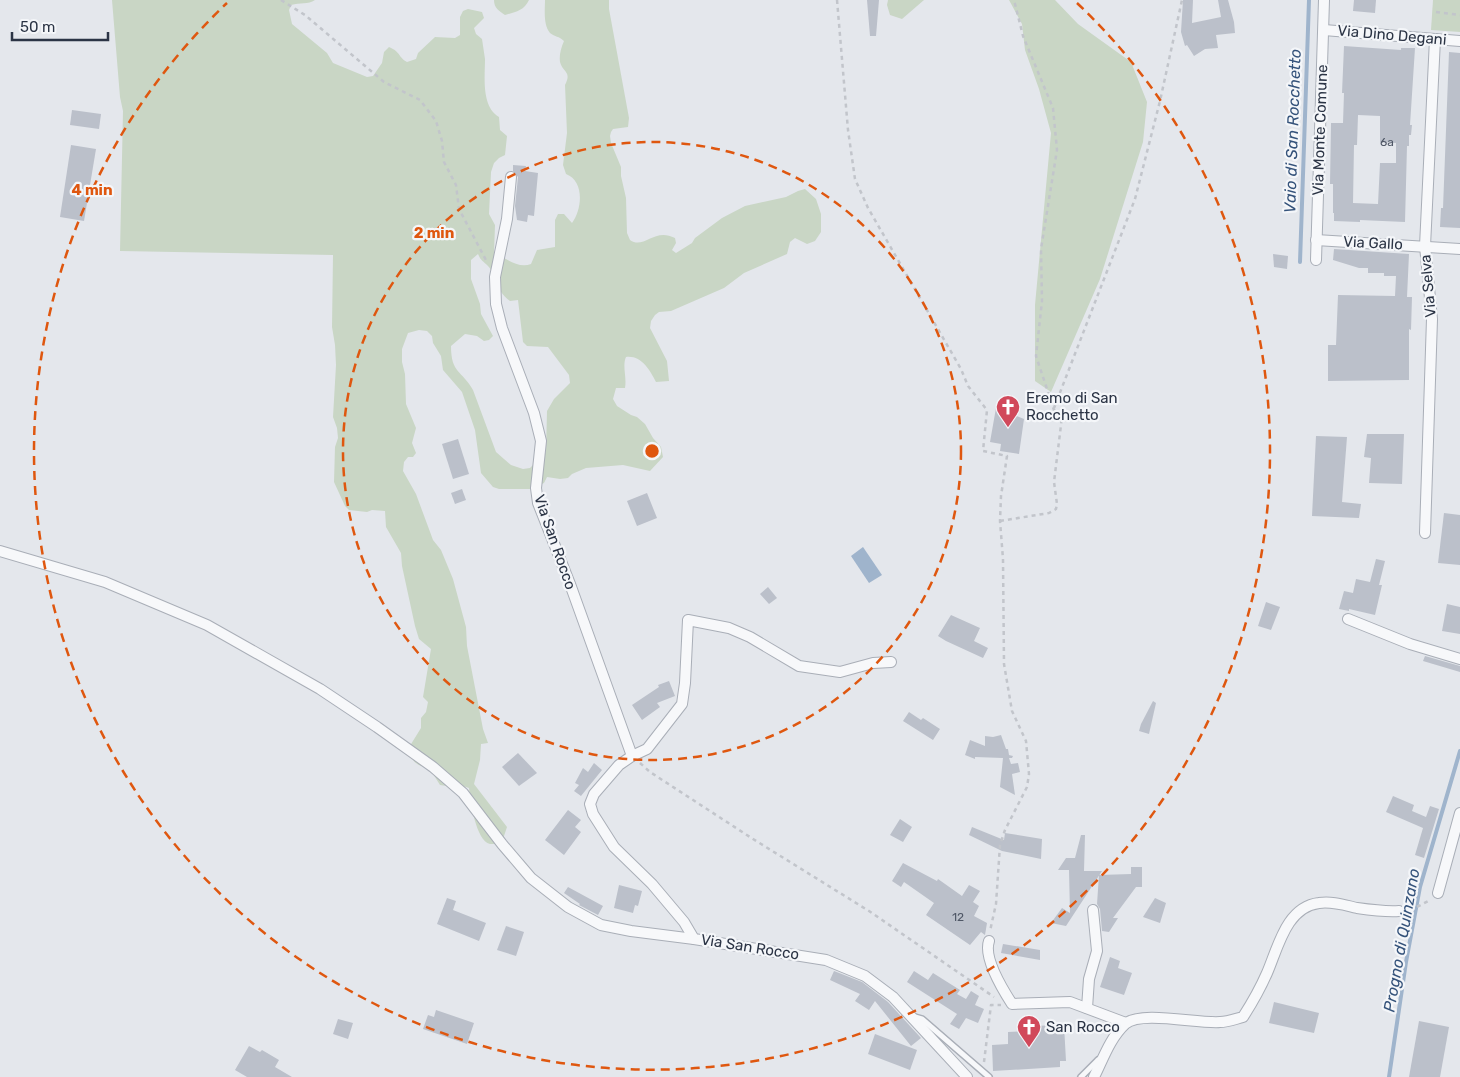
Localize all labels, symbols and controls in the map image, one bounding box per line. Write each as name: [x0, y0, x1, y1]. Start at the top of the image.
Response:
scale bar: [12, 10, 109, 42]
text: 50 m: [20, 18, 55, 36]
street label: Via Dino Degani: [1337, 21, 1447, 49]
water label: Vaio di San Rocchetto: [1280, 48, 1305, 214]
street label: Via Monte Comune: [1309, 64, 1331, 196]
house number: 6a: [1380, 135, 1394, 149]
text: 4 min: [71, 181, 113, 199]
text: 2 min: [414, 224, 454, 242]
street label: Via Gallo: [1343, 232, 1403, 254]
street label: Via Selva: [1416, 254, 1440, 318]
place label: Eremo di San Rocchetto: [1026, 389, 1118, 424]
church icon: Eremo di San Rocchetto: [995, 394, 1021, 428]
centre of rings: [643, 442, 661, 460]
street label: Via San Rocco: [530, 492, 580, 592]
water label: Progno di Quinzano: [1379, 867, 1423, 1013]
house number: 12: [952, 910, 964, 924]
street label: Via San Rocco: [700, 930, 800, 964]
church icon: San Rocco: [1016, 1014, 1042, 1048]
place label: San Rocco: [1046, 1018, 1120, 1036]

